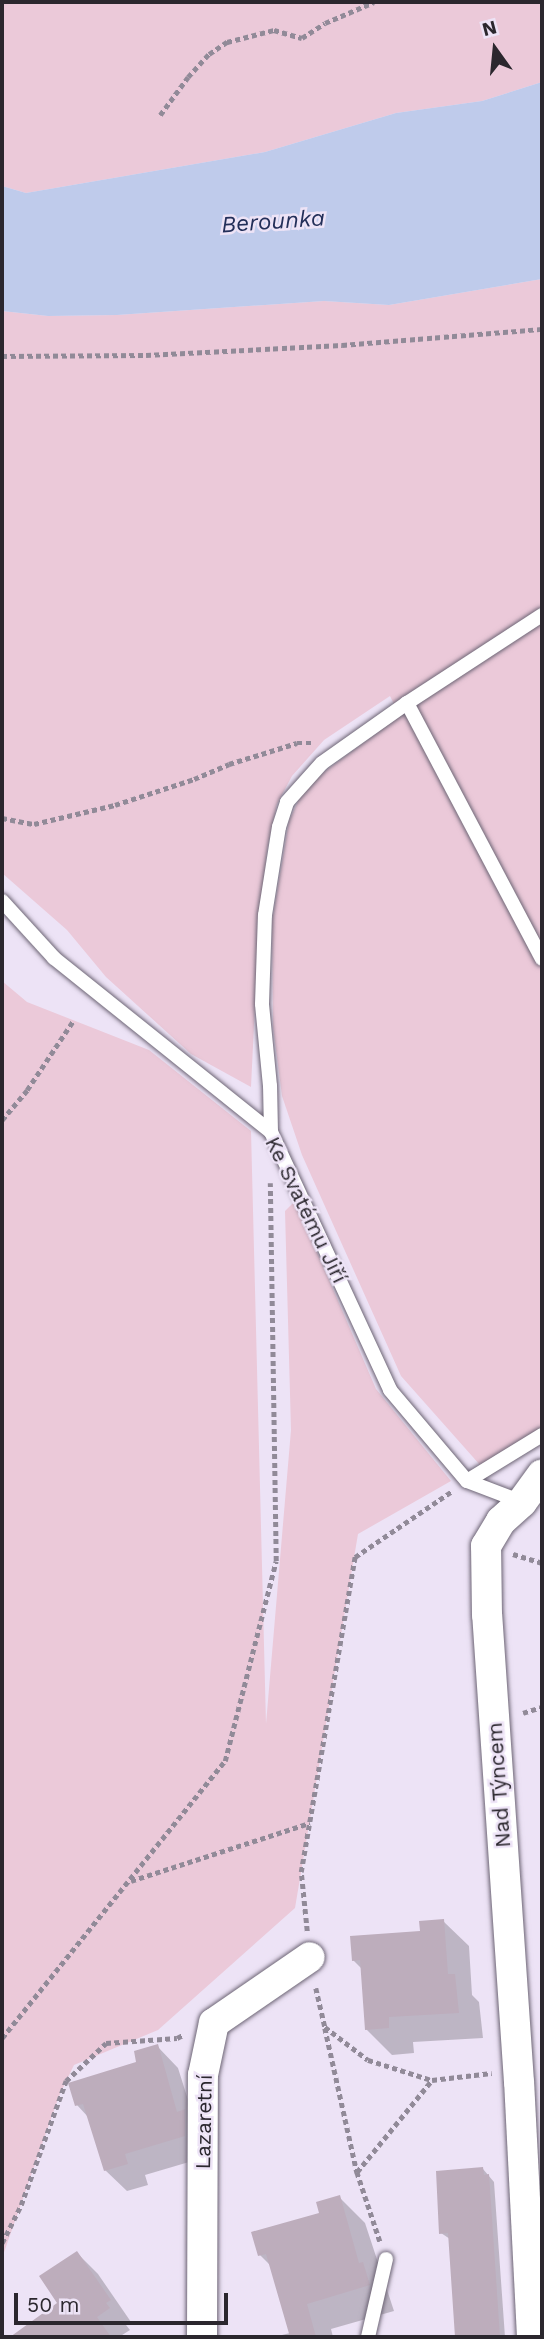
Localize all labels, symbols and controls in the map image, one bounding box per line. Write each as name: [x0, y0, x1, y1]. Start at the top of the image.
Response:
north arrow: [460, 14, 530, 84]
text: N: [480, 15, 499, 41]
water label: Berounka: [220, 205, 326, 239]
street label: Ke Svatému Jiří: [260, 1132, 352, 1288]
street label: Nad Týncem: [482, 1721, 516, 1849]
street label: Lazaretní: [191, 2074, 217, 2170]
scale bar: [18, 2280, 231, 2324]
text: 50 m: [27, 2292, 79, 2317]

